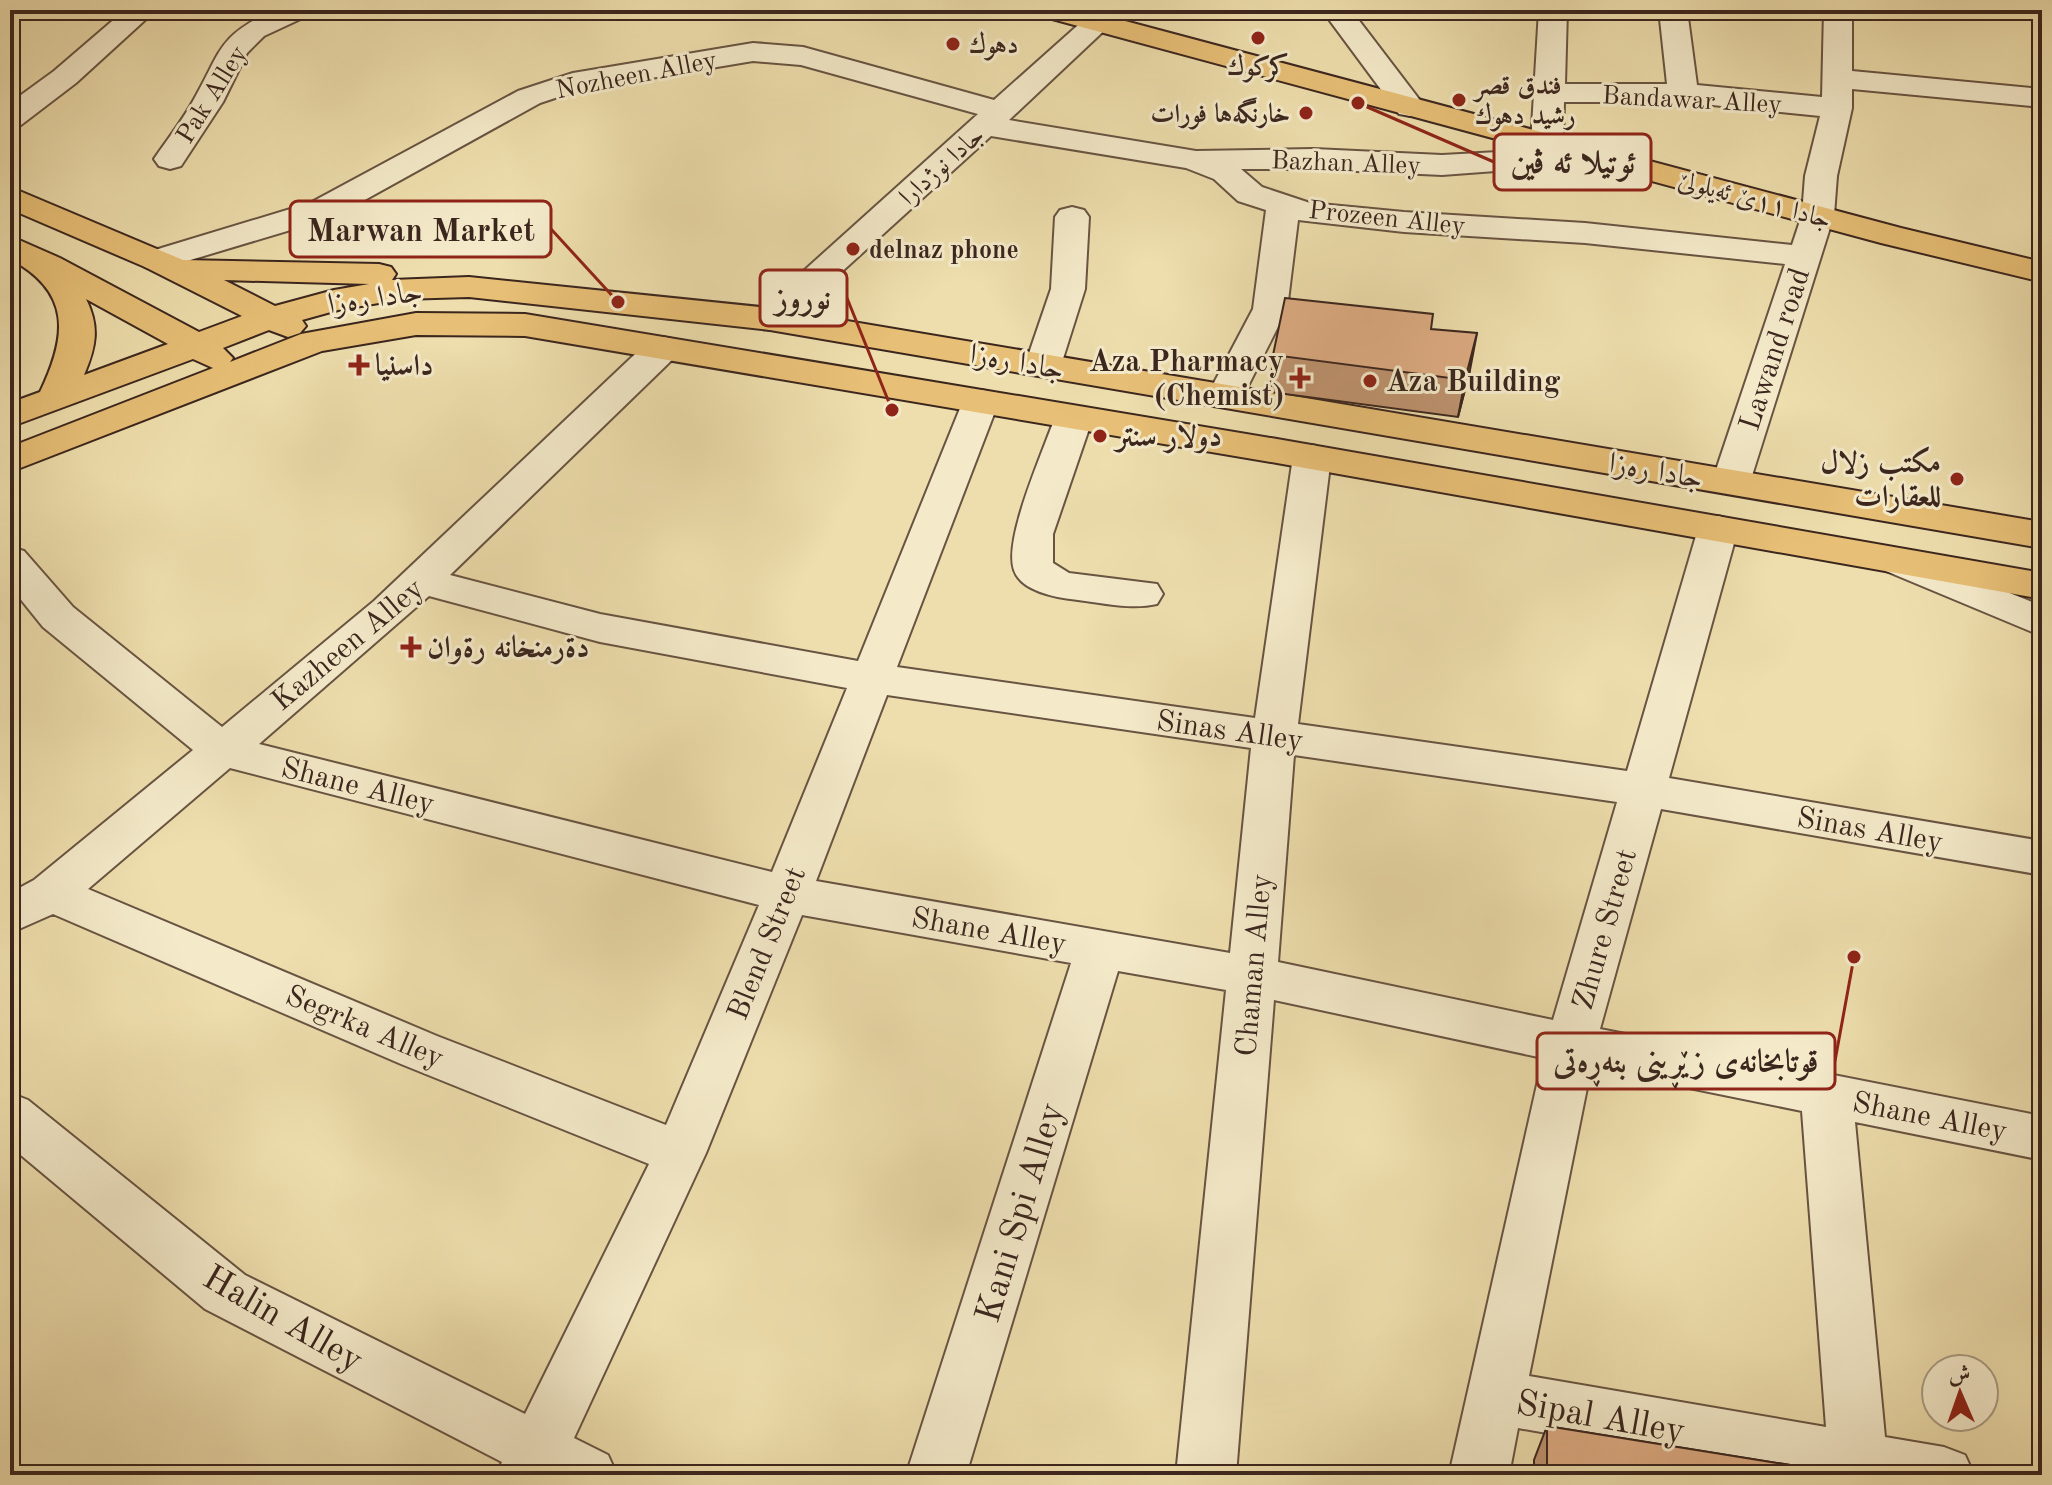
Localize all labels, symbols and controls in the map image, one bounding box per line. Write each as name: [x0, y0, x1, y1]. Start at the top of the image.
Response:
marker: كركوك: [1249, 29, 1267, 47]
place label: دهوك: [969, 30, 1019, 61]
marker: دهوك: [944, 35, 962, 53]
street label: Pak Alley: [173, 41, 253, 149]
street label: Nozheen Alley: [554, 48, 719, 104]
place label: كركوك: [1227, 52, 1289, 83]
place label: فندق قصر رشيد دهوك: [1472, 74, 1576, 132]
street label: Bandawar Alley: [1601, 83, 1783, 119]
marker: فندق قصر رشيد دهوك: [1450, 91, 1468, 109]
place label: خارنگەها فورات: [1150, 97, 1290, 130]
marker: خارنگەها فورات: [1297, 104, 1315, 122]
street label: جادا نوژدارا: [895, 122, 991, 212]
callout: ئوتيلا ئه ڤين: [1494, 134, 1651, 190]
street label: Bazhan Alley: [1270, 148, 1422, 180]
text: ئوتيلا ئه ڤين: [1511, 148, 1636, 182]
street label: جادا ١١ێ ئه‌یلولێ: [1675, 168, 1834, 235]
street label: Prozeen Alley: [1307, 198, 1467, 240]
callout: Marwan Market: [290, 201, 551, 257]
text: Marwan Market: [307, 217, 535, 249]
place label: delnaz phone: [869, 238, 1019, 264]
marker: delnaz phone: [844, 240, 862, 258]
street label: Lawand road: [1735, 264, 1816, 435]
callout: نوروز: [760, 270, 847, 326]
street label: جادا ره‌زا: [326, 278, 424, 320]
text: نوروز: [772, 285, 831, 318]
street label: جادا ره‌زا: [967, 340, 1066, 386]
place label: Aza Pharmacy (Chemist): [1089, 348, 1284, 412]
place label: داسنيا: [375, 351, 434, 382]
marker: داسنيا: [350, 356, 368, 374]
place label: Aza Building: [1386, 368, 1561, 398]
marker: Aza Pharmacy (Chemist): [1291, 369, 1309, 387]
marker: Aza Building: [1361, 372, 1379, 390]
place label: دولار سنتر: [1113, 423, 1222, 454]
marker: دولار سنتر: [1091, 427, 1109, 445]
place label: مكتب زلال للعقارات: [1820, 446, 1941, 514]
street label: جادا ره‌زا: [1606, 449, 1705, 495]
marker: مكتب زلال للعقارات: [1948, 470, 1966, 488]
street label: Kazheen Alley: [267, 574, 430, 717]
place label: دةرمنخانه رةوان: [427, 633, 590, 665]
marker: دةرمنخانه رةوان: [402, 638, 420, 656]
street label: Sinas Alley: [1154, 707, 1305, 757]
street label: Shane Alley: [278, 753, 437, 821]
street label: Sinas Alley: [1794, 803, 1945, 859]
street label: Zhure Street: [1569, 846, 1643, 1013]
street label: Blend Street: [724, 863, 812, 1025]
street label: Chaman Alley: [1232, 872, 1278, 1058]
street label: Shane Alley: [909, 904, 1069, 960]
street label: Segrka Alley: [281, 981, 448, 1075]
callout: قوتابخانەی زێڕینی بنەڕەتی: [1537, 1033, 1835, 1089]
text: قوتابخانەی زێڕینی بنەڕەتی: [1552, 1047, 1819, 1089]
street label: Shane Alley: [1850, 1088, 2010, 1148]
street label: Kani Spi Alley: [971, 1099, 1072, 1327]
street label: Halin Alley: [196, 1260, 368, 1380]
north arrow: [1920, 1353, 2000, 1433]
text: ش: [1948, 1364, 1971, 1386]
street label: Sipal Alley: [1513, 1386, 1688, 1452]

